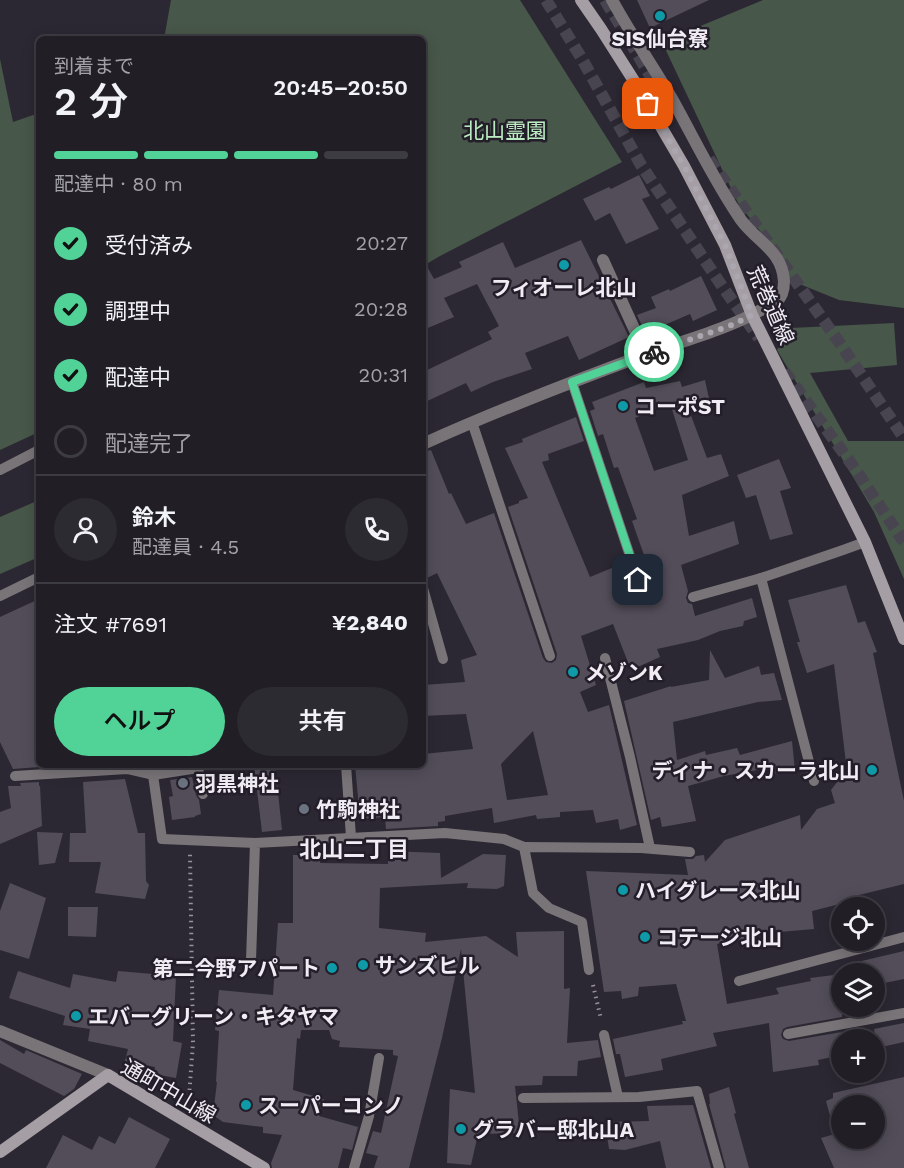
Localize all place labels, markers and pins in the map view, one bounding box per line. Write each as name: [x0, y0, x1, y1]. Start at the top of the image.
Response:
marker: SIS仙台寮: [653, 9, 667, 23]
place label: SIS仙台寮: [612, 26, 708, 51]
pin: [622, 78, 673, 129]
marker: フィオーレ北山: [557, 258, 571, 272]
place label: フィオーレ北山: [491, 275, 637, 300]
place label: コーポST: [635, 394, 725, 419]
marker: コーポST: [616, 399, 630, 413]
pin: [612, 554, 663, 605]
place label: メゾンK: [585, 660, 663, 685]
marker: メゾンK: [566, 665, 580, 679]
place label: ディナ・スカーラ北山: [651, 758, 860, 783]
marker: ディナ・スカーラ北山: [865, 763, 879, 777]
place label: 羽黒神社: [195, 771, 279, 796]
marker: 羽黒神社: [176, 776, 190, 790]
place label: 竹駒神社: [316, 797, 400, 822]
marker: 竹駒神社: [297, 802, 311, 816]
place label: ハイグレース北山: [635, 878, 801, 903]
marker: ハイグレース北山: [616, 883, 630, 897]
place label: コテージ北山: [657, 925, 783, 950]
marker: コテージ北山: [638, 930, 652, 944]
place label: サンズヒル: [375, 953, 480, 978]
place label: 第二今野アパート: [152, 956, 320, 981]
marker: サンズヒル: [356, 958, 370, 972]
marker: 第二今野アパート: [325, 961, 339, 975]
place label: エバーグリーン・キタヤマ: [88, 1004, 339, 1029]
marker: エバーグリーン・キタヤマ: [69, 1009, 83, 1023]
place label: スーパーコンノ: [258, 1093, 404, 1118]
marker: スーパーコンノ: [239, 1098, 253, 1112]
place label: グラバー邸北山A: [473, 1117, 635, 1142]
marker: グラバー邸北山A: [454, 1122, 468, 1136]

